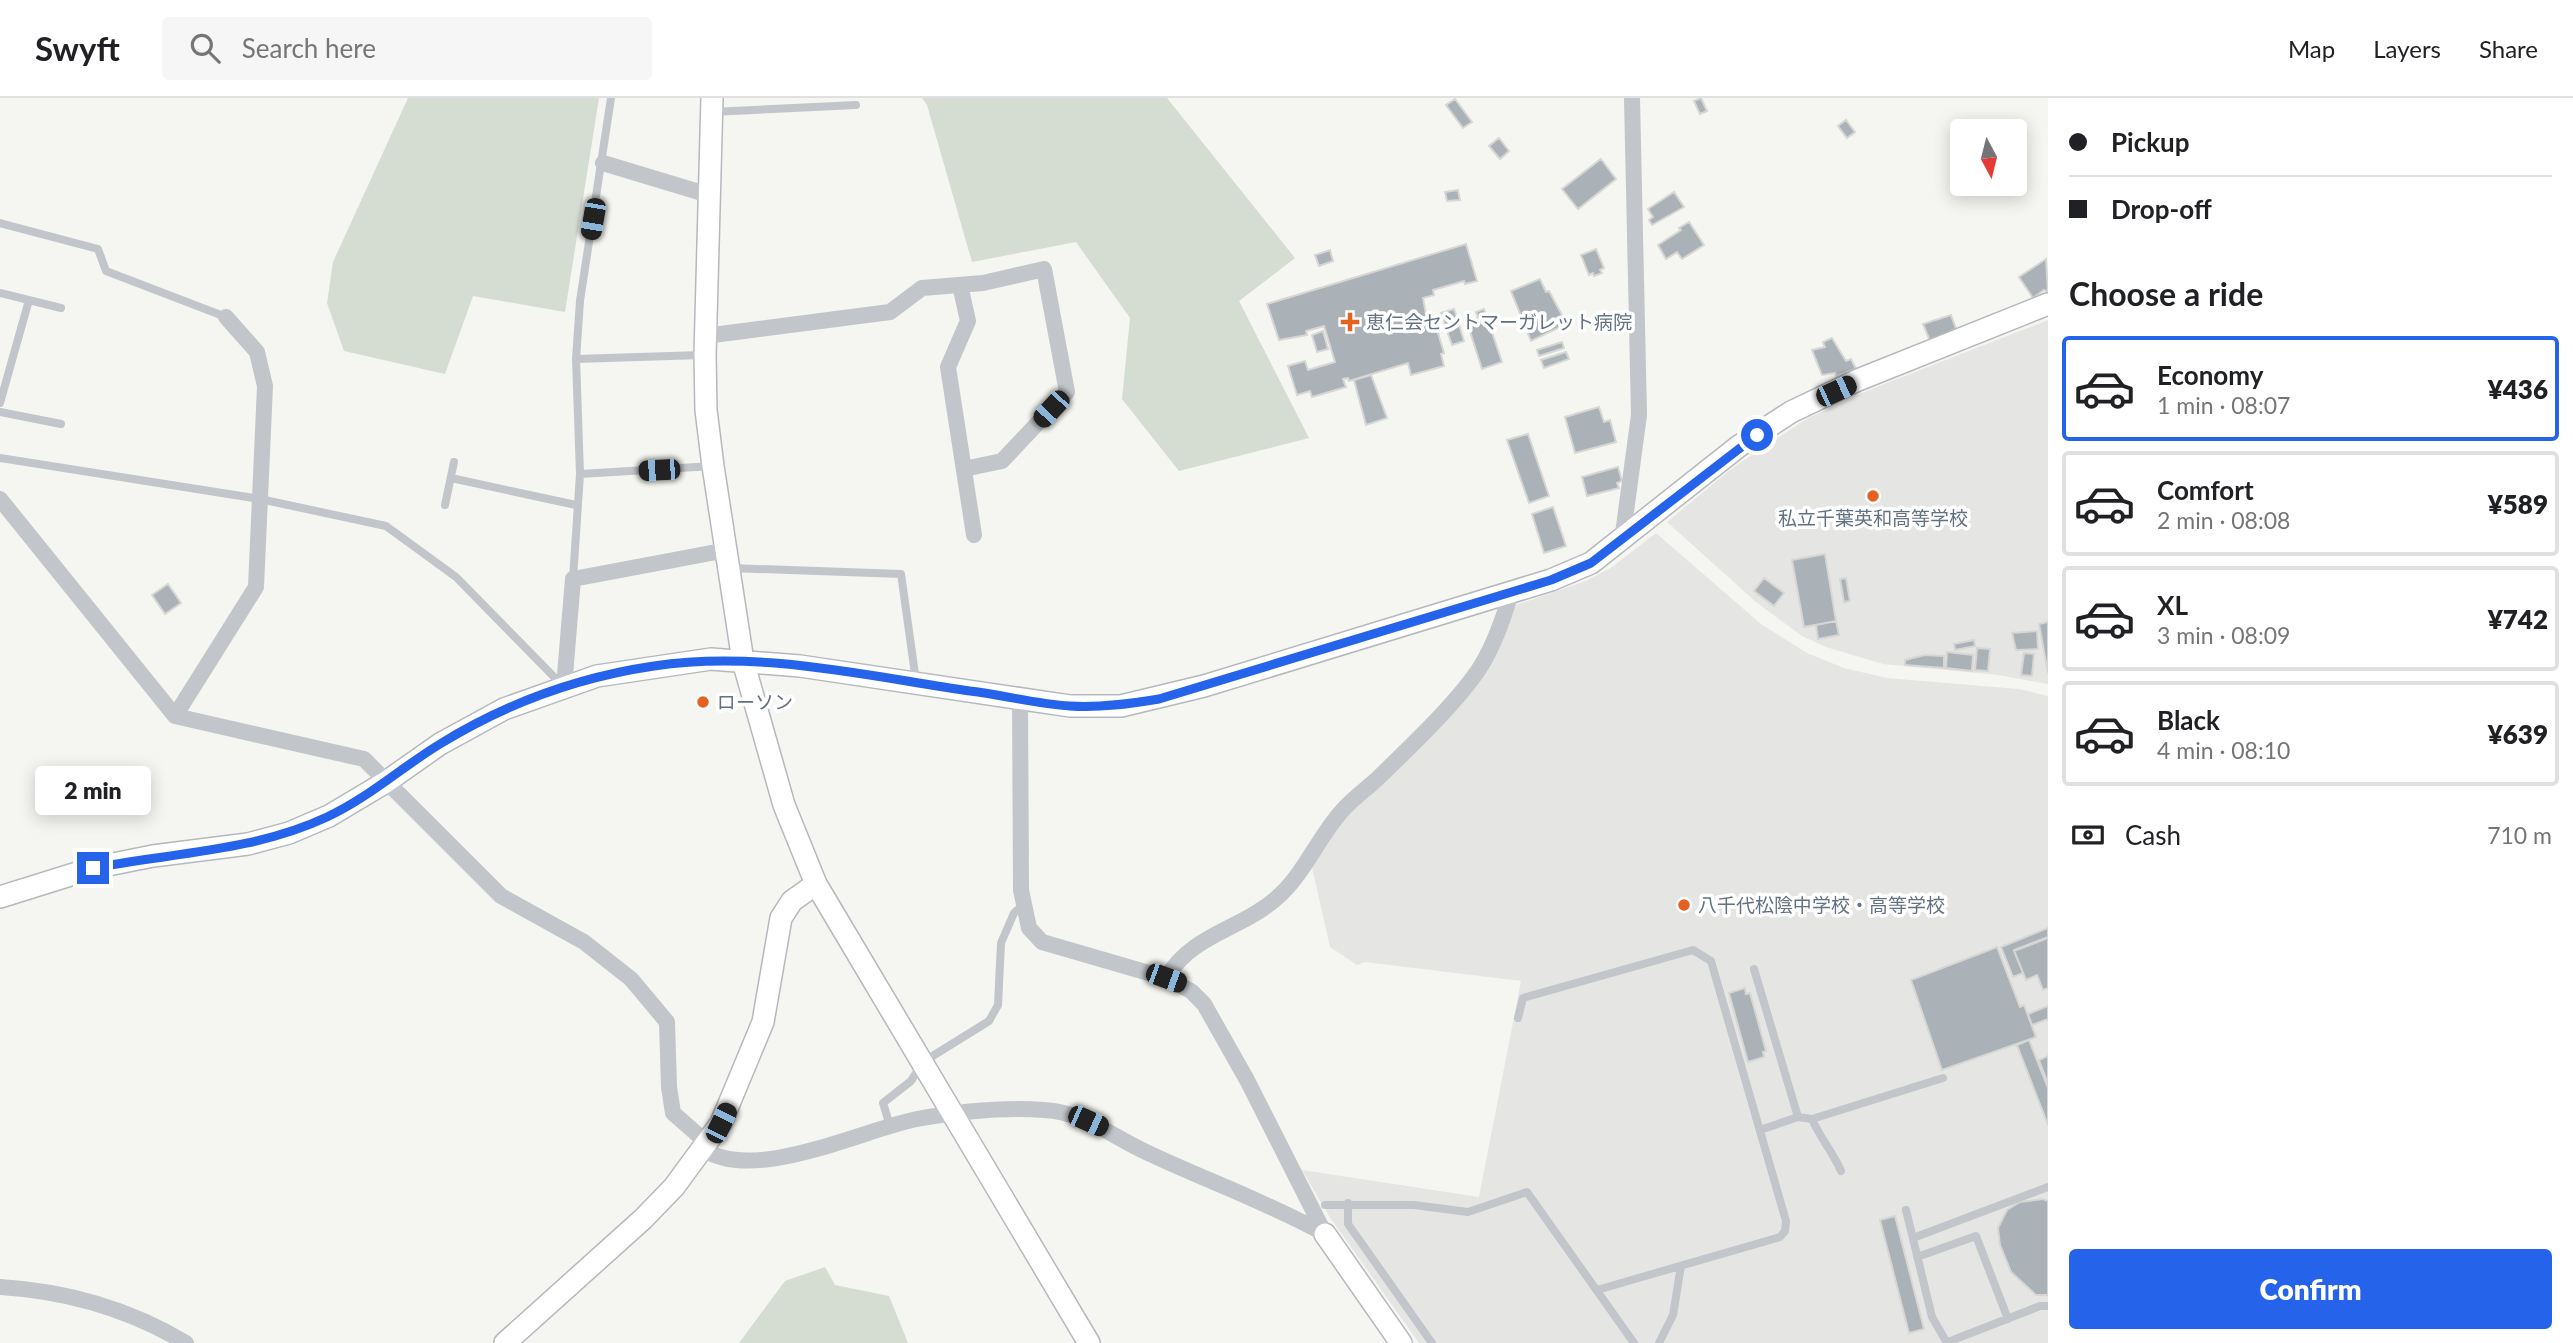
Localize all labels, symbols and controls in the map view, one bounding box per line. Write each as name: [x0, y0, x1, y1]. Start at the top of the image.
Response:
search box: [162, 17, 652, 80]
text: Swyft: [35, 28, 120, 68]
icon: search: [186, 29, 224, 67]
text: Search here: [242, 32, 376, 64]
text: Map: [2288, 34, 2335, 63]
text: Layers: [2373, 34, 2441, 63]
text: Share: [2479, 34, 2538, 63]
north arrow: [1950, 119, 2026, 196]
map controls: [1950, 119, 2027, 196]
text: Pickup: [2111, 126, 2190, 158]
text: Drop-off: [2111, 193, 2212, 225]
car: [580, 196, 607, 242]
text: Choose a ride: [2069, 274, 2263, 313]
place label: 恵仁会セントマーガレット病院: [1366, 310, 1632, 333]
marker: 恵仁会セントマーガレット病院: [1340, 312, 1360, 332]
icon: car: [2073, 357, 2136, 420]
text: Economy: [2157, 359, 2263, 391]
car: [1813, 373, 1860, 409]
text: ¥436: [2488, 373, 2548, 405]
car: [1029, 386, 1074, 432]
text: 1 min · 08:07: [2157, 391, 2290, 419]
route start: [1741, 419, 1773, 451]
car: [638, 458, 681, 482]
icon: car: [2073, 472, 2136, 535]
text: Comfort: [2157, 474, 2254, 506]
marker: 私立千葉英和高等学校: [1865, 488, 1881, 504]
text: ¥589: [2488, 488, 2548, 520]
place label: 私立千葉英和高等学校: [1778, 506, 1968, 529]
text: 2 min · 08:08: [2157, 506, 2290, 534]
icon: car: [2073, 587, 2136, 650]
text: XL: [2157, 589, 2188, 621]
text: ¥742: [2488, 603, 2548, 635]
text: 3 min · 08:09: [2157, 621, 2290, 649]
place label: ローソン: [717, 690, 793, 713]
marker: ローソン: [695, 694, 711, 710]
icon: car: [2073, 702, 2136, 765]
text: Black: [2157, 704, 2220, 736]
text: ¥639: [2488, 718, 2548, 750]
text: 4 min · 08:10: [2157, 736, 2290, 764]
callout: 2 min: [35, 766, 151, 816]
text: 2 min: [64, 776, 122, 804]
icon: cash: [2069, 816, 2107, 854]
text: Cash: [2125, 819, 2181, 851]
text: 710 m: [2487, 821, 2552, 849]
route end: [77, 852, 109, 884]
place label: 八千代松陰中学校・高等学校: [1698, 893, 1945, 916]
marker: 八千代松陰中学校・高等学校: [1676, 897, 1692, 913]
car: [1143, 961, 1190, 995]
car: [703, 1100, 740, 1146]
car: [1065, 1103, 1112, 1139]
button: Confirm: [2069, 1249, 2552, 1329]

